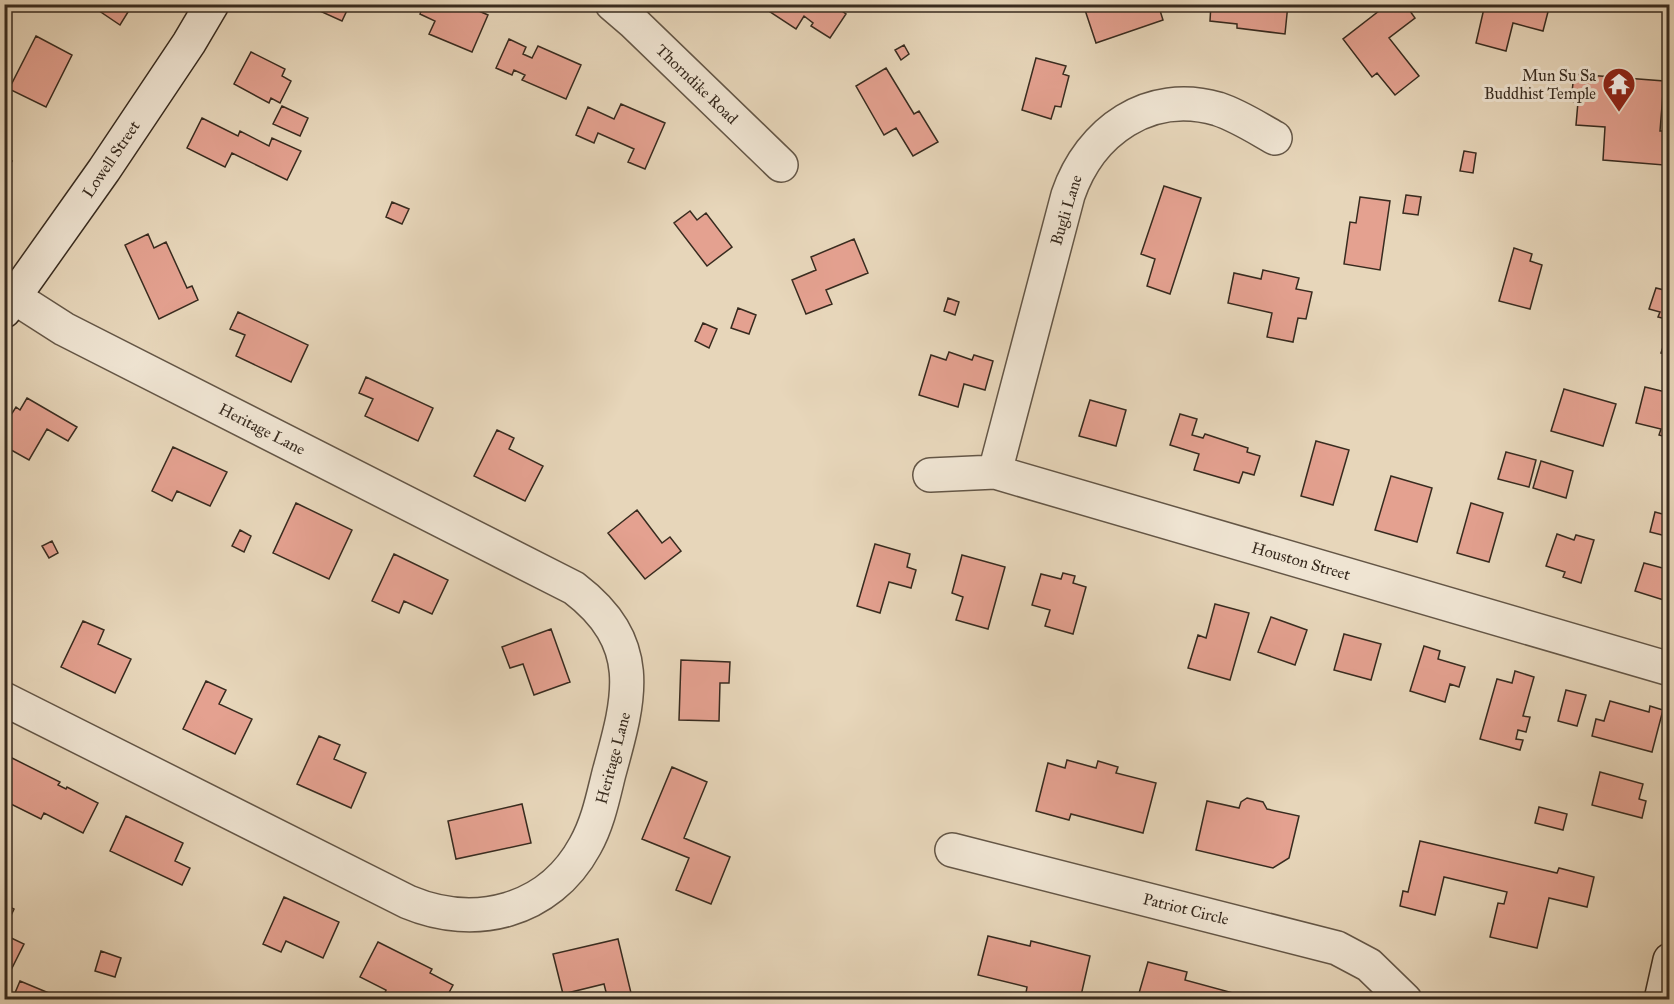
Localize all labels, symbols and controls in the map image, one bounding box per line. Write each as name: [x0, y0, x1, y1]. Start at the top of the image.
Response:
street label: Thorndike Road: [652, 40, 742, 128]
place label: Mun Su Sa Buddhist Temple: [1484, 66, 1596, 103]
temple icon: Mun Su Sa Buddhist Temple: [1601, 66, 1637, 113]
street label: Lowell Street: [78, 117, 144, 201]
street label: Bugli Lane: [1046, 172, 1087, 248]
street label: Heritage Lane: [215, 399, 309, 460]
street label: Houston Street: [1249, 538, 1353, 584]
street label: Heritage Lane: [592, 710, 635, 806]
street label: Patriot Circle: [1141, 889, 1231, 929]

